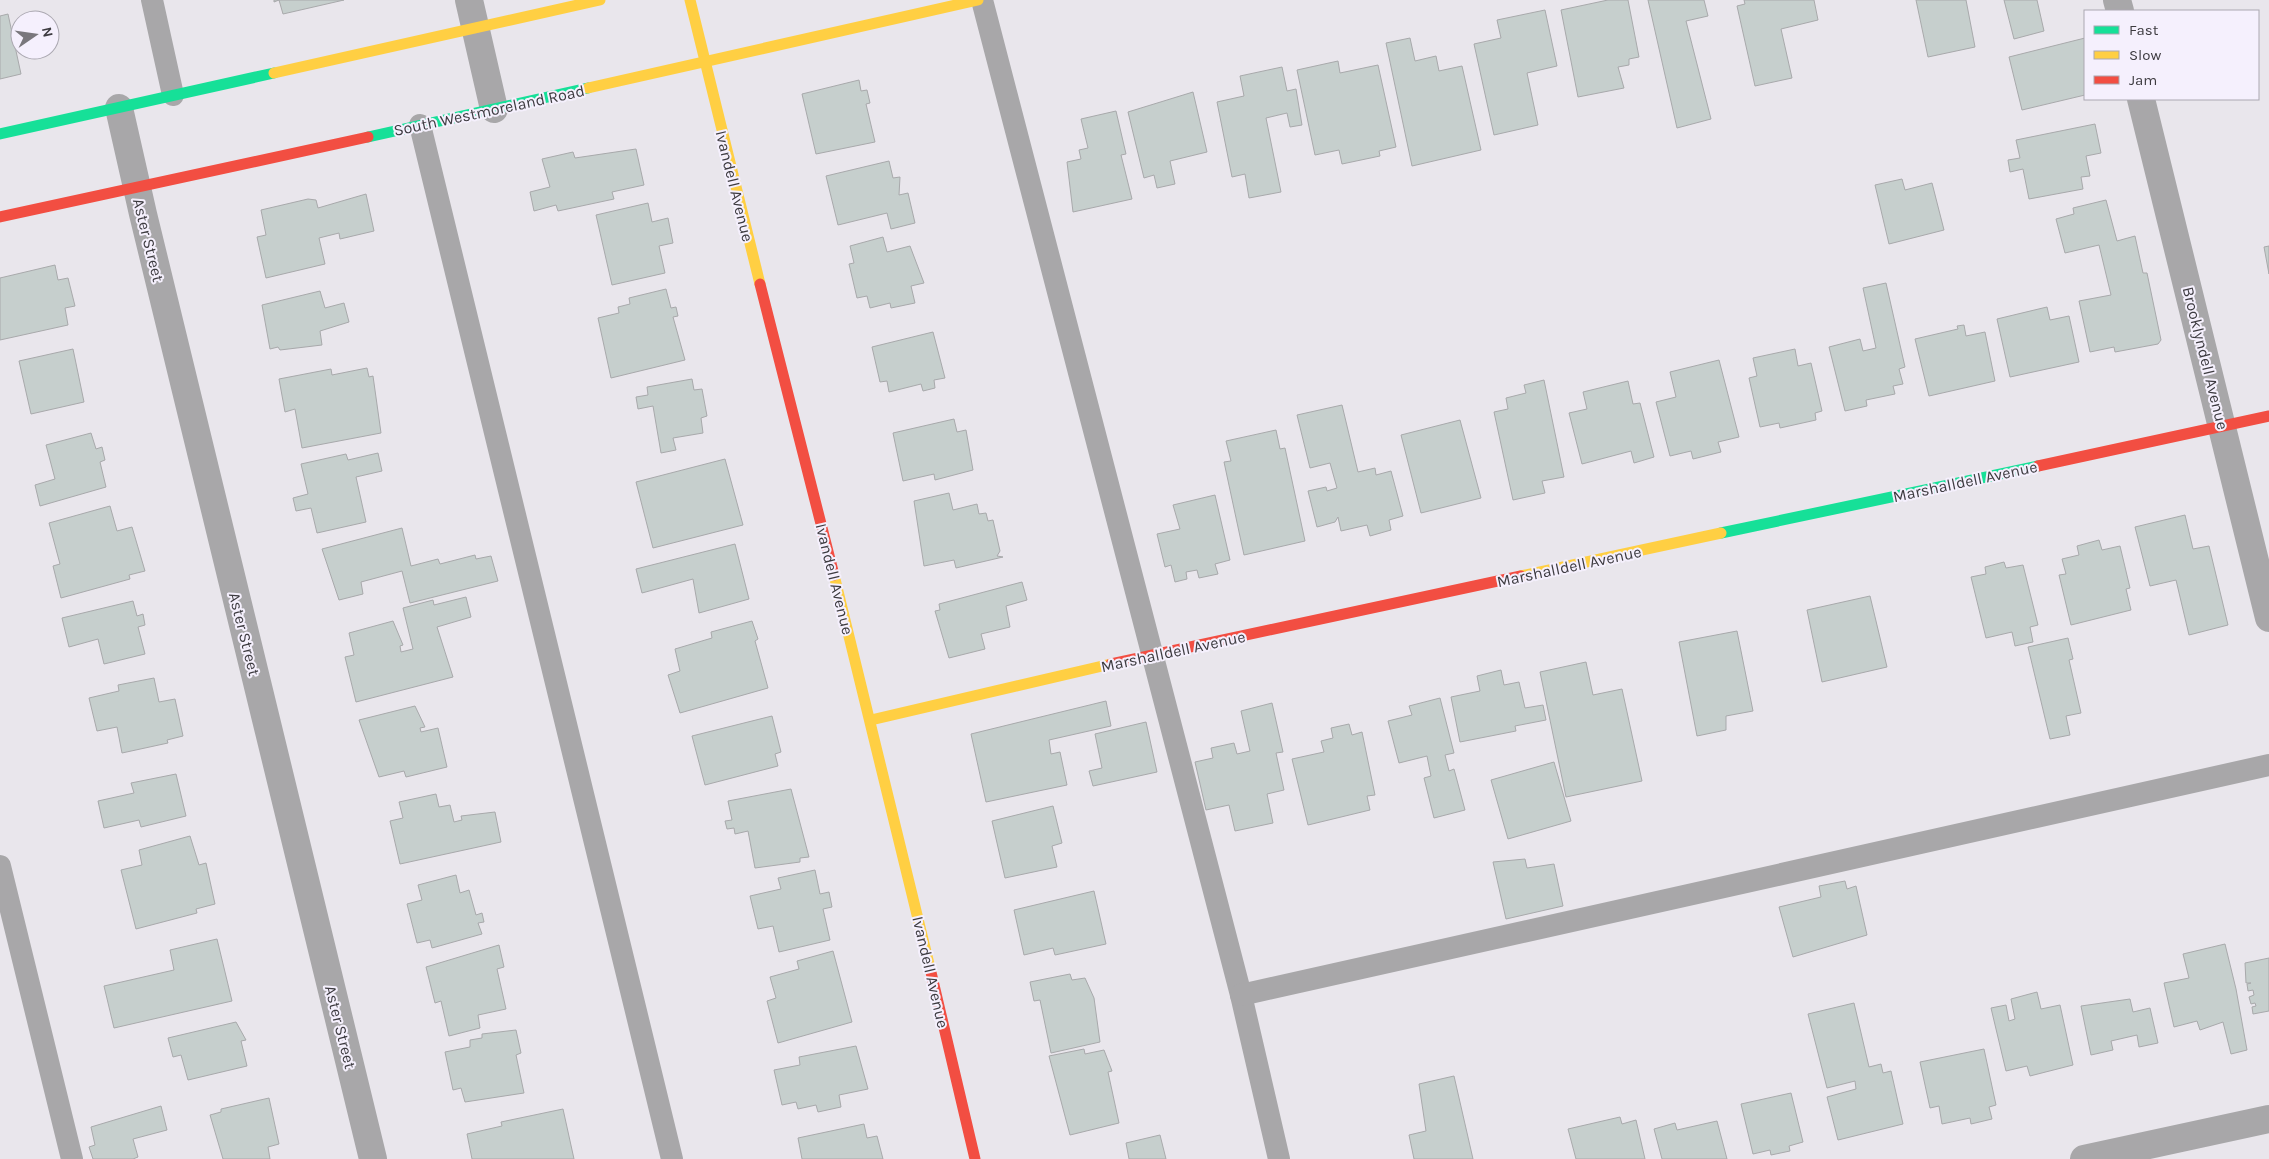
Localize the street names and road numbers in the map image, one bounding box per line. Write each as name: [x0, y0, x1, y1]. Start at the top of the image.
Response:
street label: South Westmoreland Road: [392, 81, 586, 140]
street label: Ivandell Avenue: [711, 128, 758, 244]
street label: Aster Street: [129, 196, 168, 284]
street label: Brooklyndell Avenue: [2179, 285, 2233, 432]
street label: Marshalldell Avenue: [1891, 457, 2039, 506]
street label: Ivandell Avenue: [811, 521, 858, 637]
street label: Marshalldell Avenue: [1495, 542, 1643, 591]
street label: Aster Street: [225, 590, 264, 678]
street label: Marshalldell Avenue: [1099, 627, 1247, 676]
street label: Ivandell Avenue: [908, 914, 953, 1030]
street label: Aster Street: [321, 983, 360, 1071]

